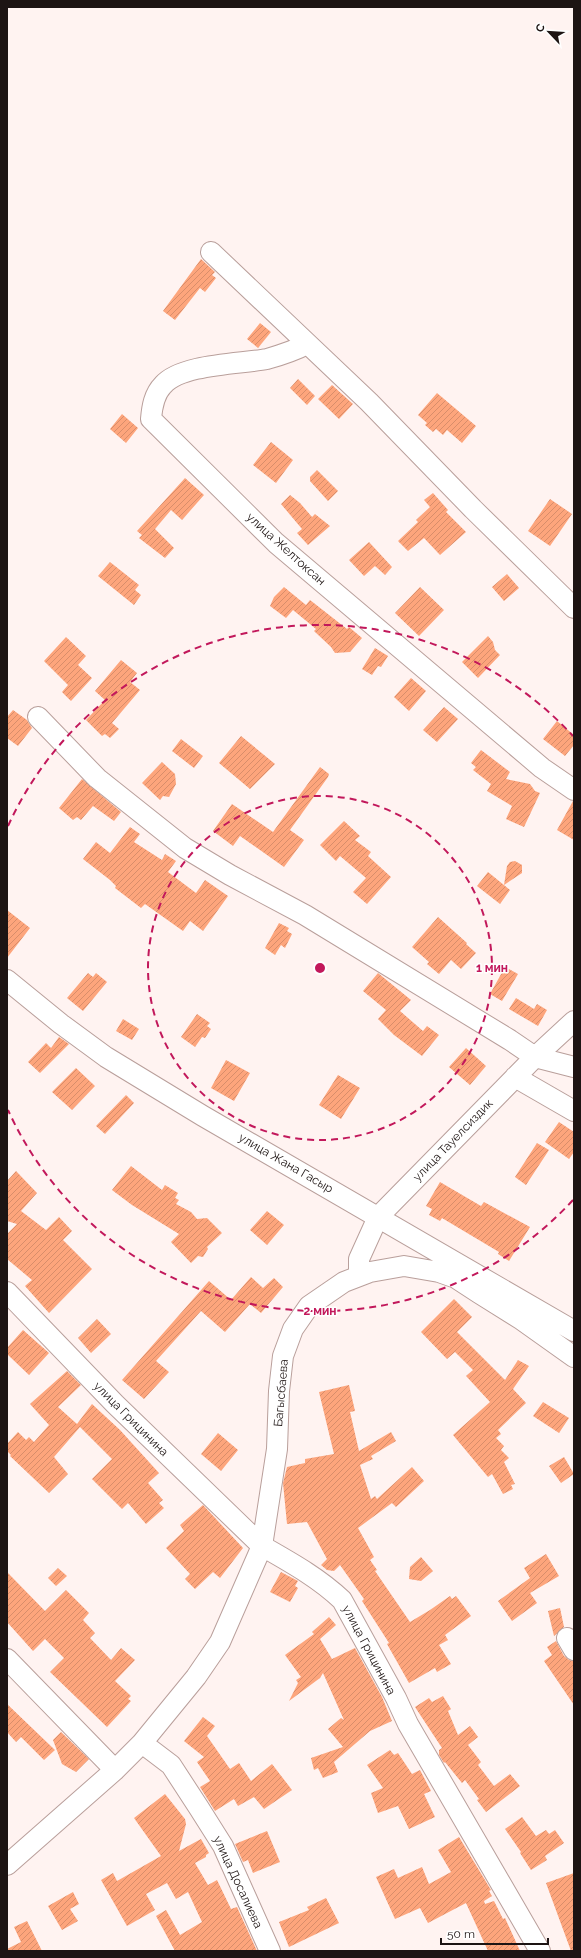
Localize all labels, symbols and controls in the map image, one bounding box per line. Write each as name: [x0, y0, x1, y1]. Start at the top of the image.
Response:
north arrow: [529, 12, 569, 52]
text: С: [533, 21, 548, 34]
street label: улица Желтоксан: [244, 510, 328, 588]
centre of rings: [313, 961, 327, 975]
text: 1 мин: [476, 961, 508, 975]
street label: улица Тауелсиздик: [410, 1096, 496, 1184]
street label: улица Жана Гасыр: [236, 1130, 336, 1196]
text: 2 мин: [303, 1304, 337, 1318]
street label: Багысбаева: [271, 1359, 291, 1427]
street label: улица Грицинина: [91, 1379, 171, 1459]
street label: улица Грицинина: [339, 1603, 399, 1697]
street label: улица Досалиева: [210, 1834, 266, 1930]
scale bar: [441, 1920, 548, 1946]
text: 50 m: [447, 1927, 475, 1941]

